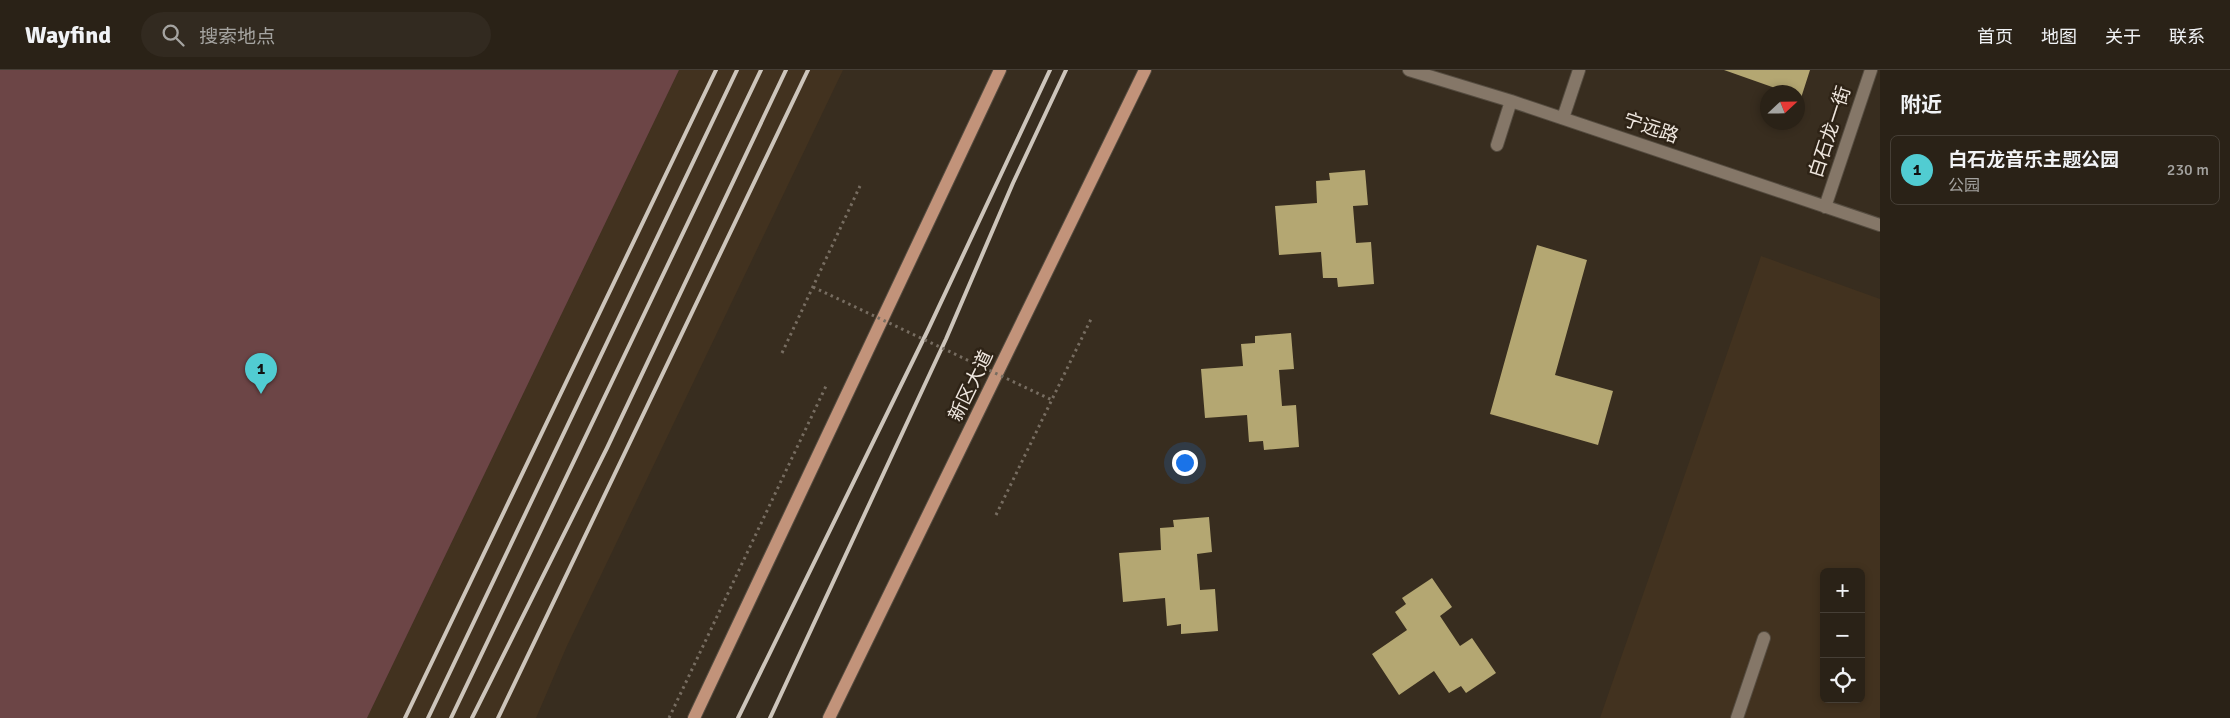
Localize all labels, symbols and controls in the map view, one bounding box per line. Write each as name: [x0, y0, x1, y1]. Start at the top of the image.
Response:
search box: [141, 12, 491, 57]
text: Wayfind: [25, 20, 111, 50]
icon: search: [159, 21, 187, 49]
text: 搜索地点: [199, 25, 275, 49]
text: 首页: [1977, 26, 2013, 48]
text: 地图: [2041, 26, 2077, 48]
text: 关于: [2105, 26, 2141, 48]
text: 联系: [2169, 26, 2205, 48]
street label: 白石龙一街: [1804, 83, 1856, 181]
north arrow: [1760, 85, 1805, 130]
text: 附近: [1900, 92, 1942, 118]
street label: 宁远路: [1620, 107, 1682, 149]
text: 白石龙音乐主题公园: [1948, 148, 2119, 172]
text: 1: [1913, 160, 1921, 180]
text: 230 m: [2167, 160, 2209, 180]
text: 公园: [1948, 176, 1980, 196]
street label: 新区大道: [944, 347, 998, 425]
pin: 1: [245, 353, 277, 394]
your location: [1172, 450, 1198, 476]
map controls: [1820, 568, 1865, 703]
button: +: [1820, 568, 1865, 613]
button: −: [1820, 613, 1865, 658]
button: locate: [1820, 658, 1865, 703]

